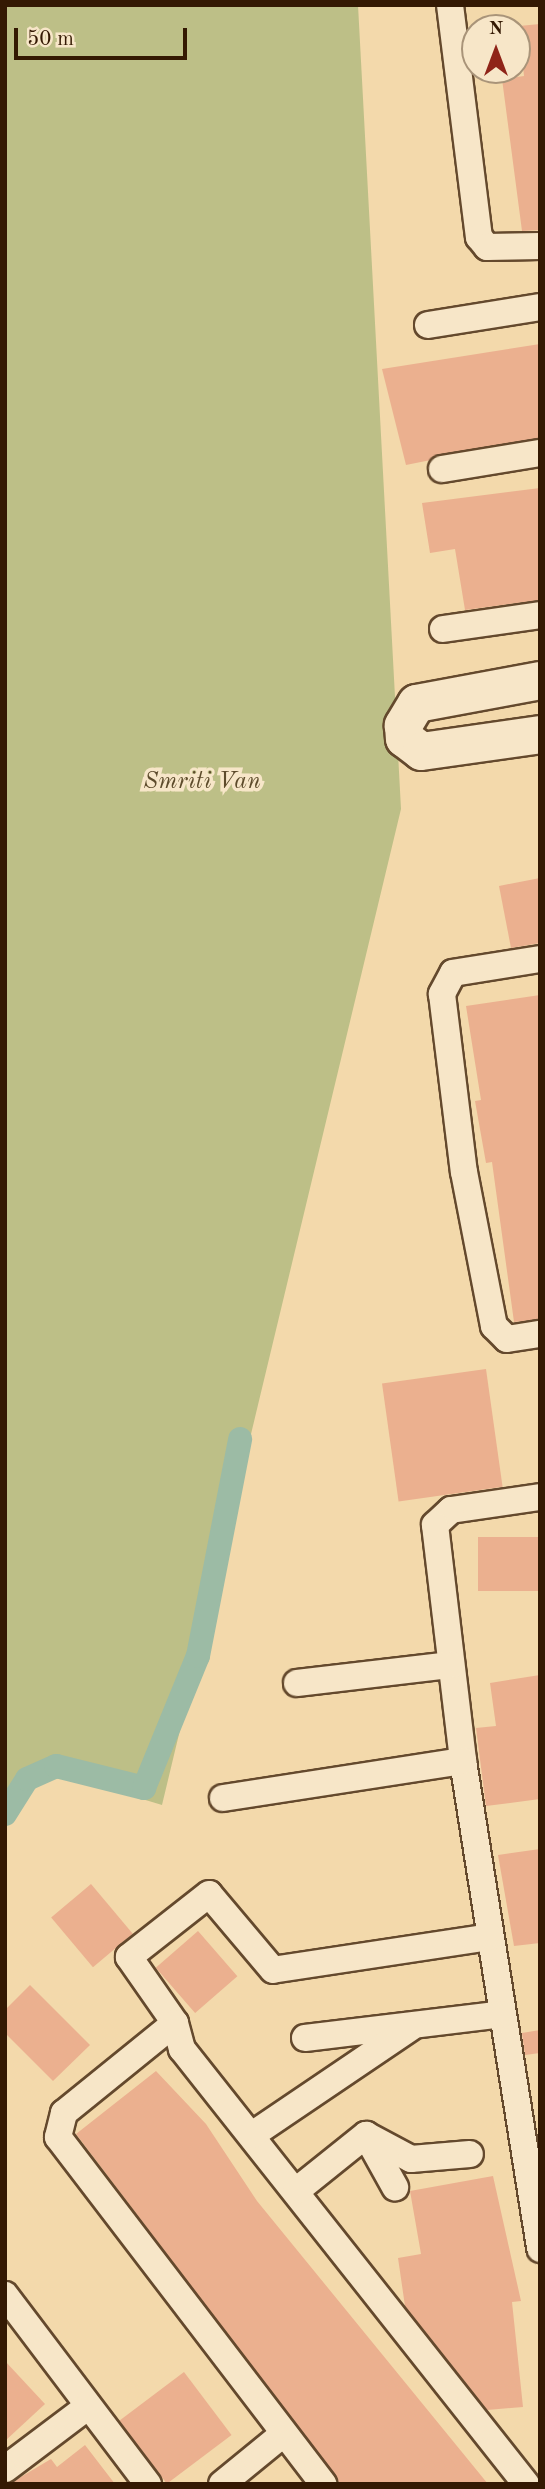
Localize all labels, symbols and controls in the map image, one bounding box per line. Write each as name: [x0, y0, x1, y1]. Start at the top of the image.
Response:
scale bar: [18, 14, 191, 58]
north arrow: [461, 14, 531, 84]
text: N: [489, 20, 503, 39]
text: 50 m: [27, 29, 74, 50]
park label: Smriti Van: [143, 769, 261, 797]

